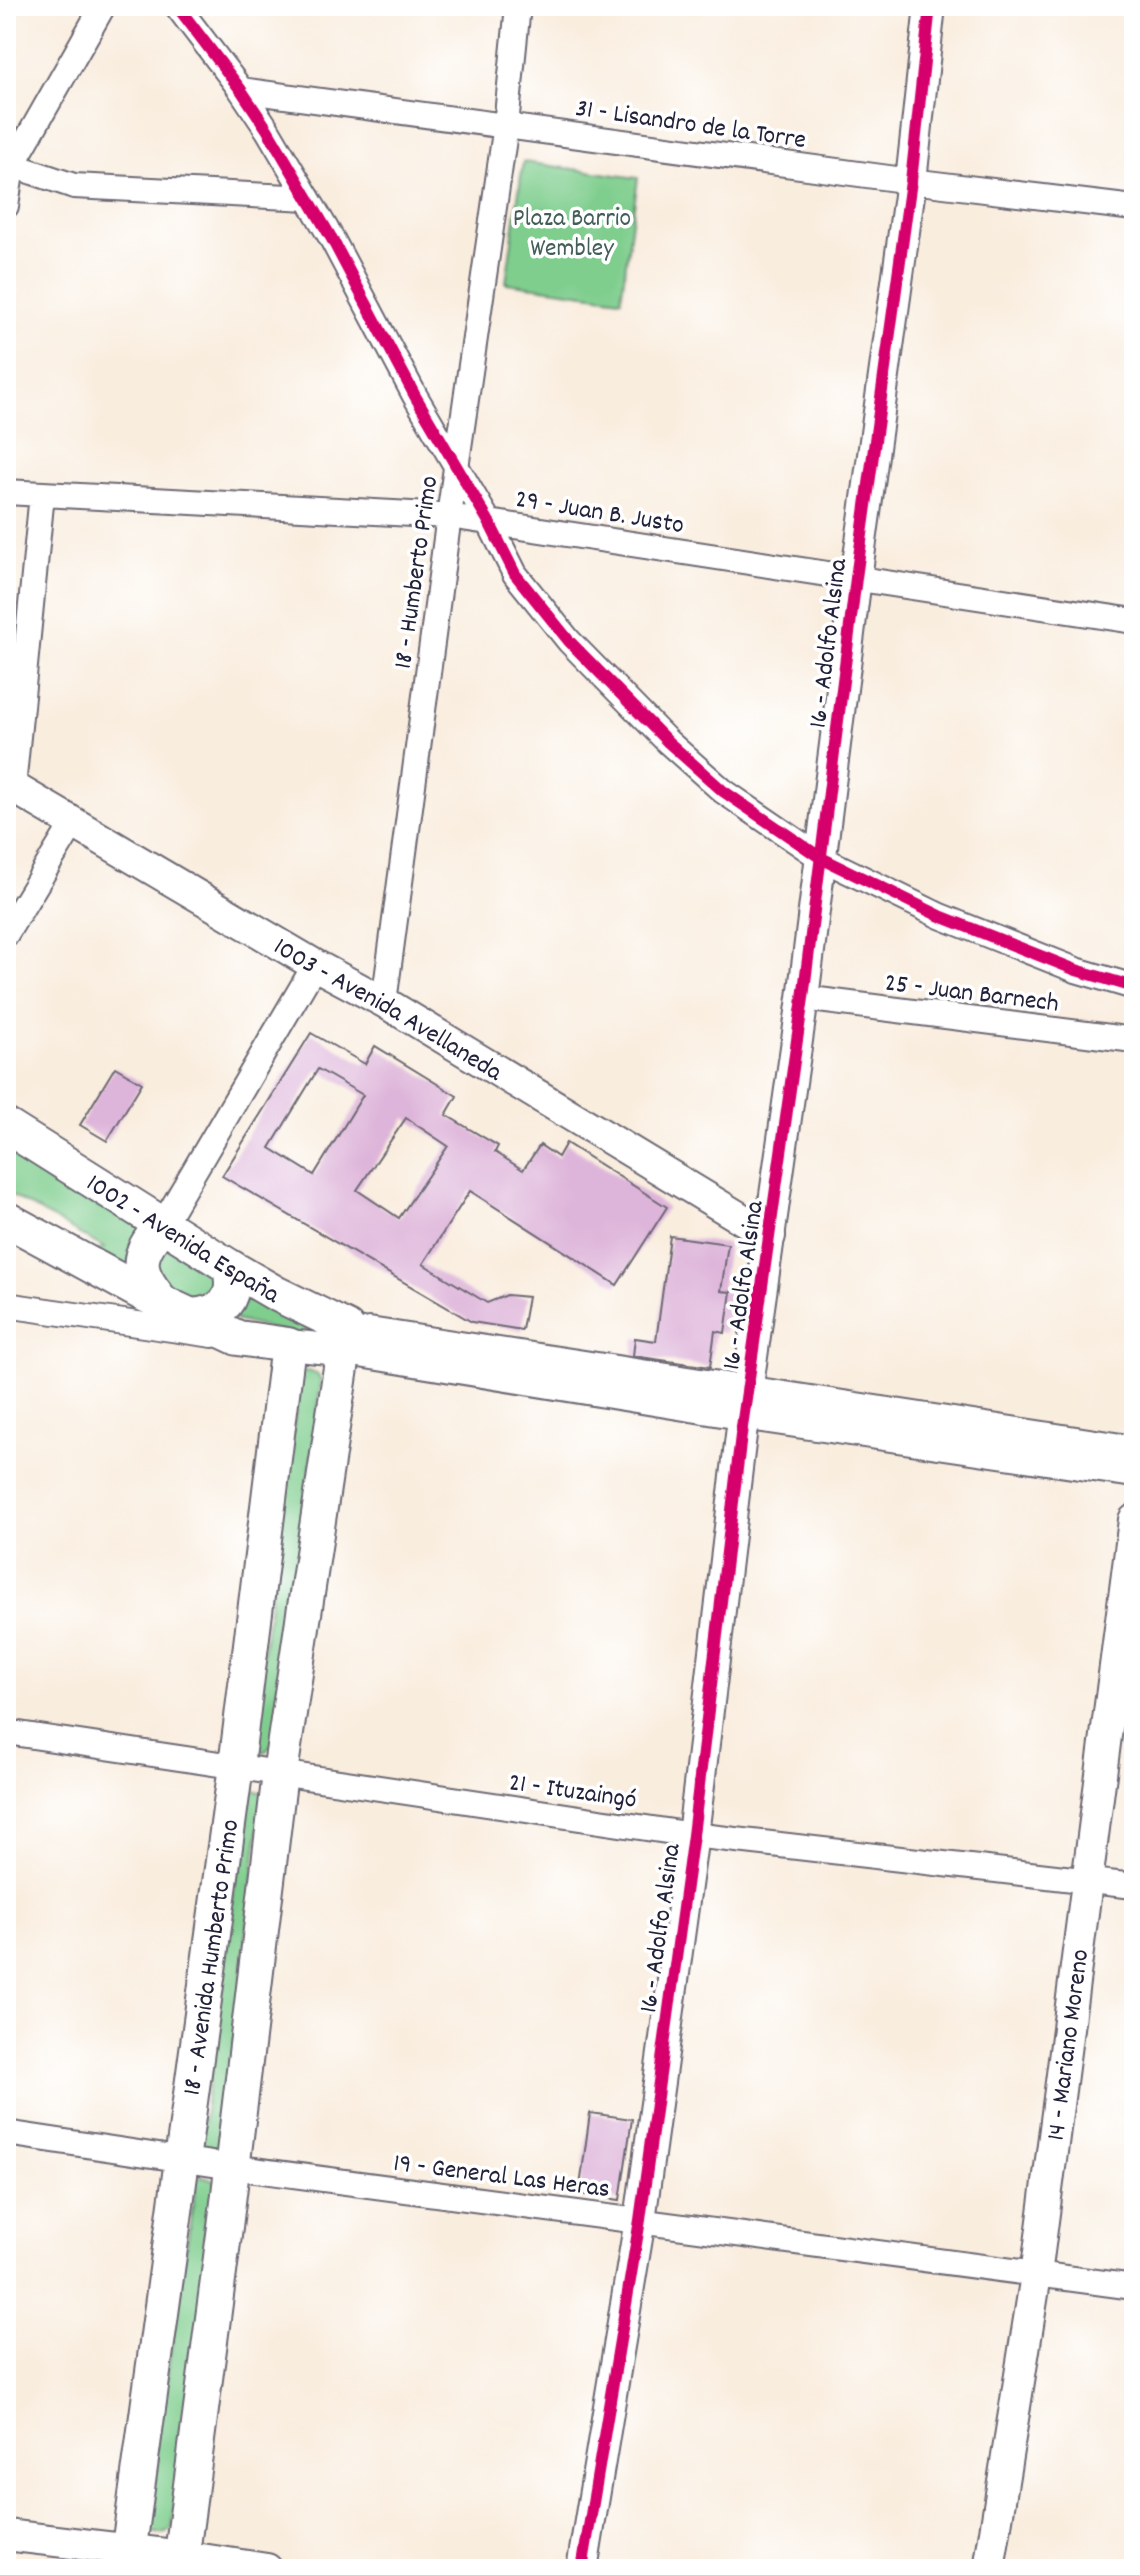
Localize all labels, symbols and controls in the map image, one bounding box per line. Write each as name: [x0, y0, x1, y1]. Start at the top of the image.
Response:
street label: 31 - Lisandro de la Torre: [573, 91, 808, 160]
park label: Plaza Barrio Wembley: [513, 201, 631, 268]
street label: 18 - Humberto Primo: [386, 474, 449, 671]
street label: 29 - Juan B. Justo: [512, 482, 686, 545]
street label: 16 - Adolfo Alsina: [801, 556, 858, 730]
street label: 1003 - Avenida Avellaneda: [266, 930, 509, 1092]
street label: 25 - Juan Barnech: [882, 965, 1061, 1024]
street label: 1002 - Avenida España: [78, 1166, 287, 1314]
street label: 16 - Adolfo Alsina: [714, 1198, 775, 1372]
street label: 21 - Ituzaingó: [506, 1765, 639, 1820]
street label: 18 - Avenida Humberto Primo: [175, 1817, 250, 2098]
street label: 16 - Adolfo Alsina: [631, 1841, 692, 2015]
street label: 14 - Mariano Moreno: [1039, 1947, 1100, 2143]
street label: 19 - General Las Heras: [391, 2146, 612, 2209]

